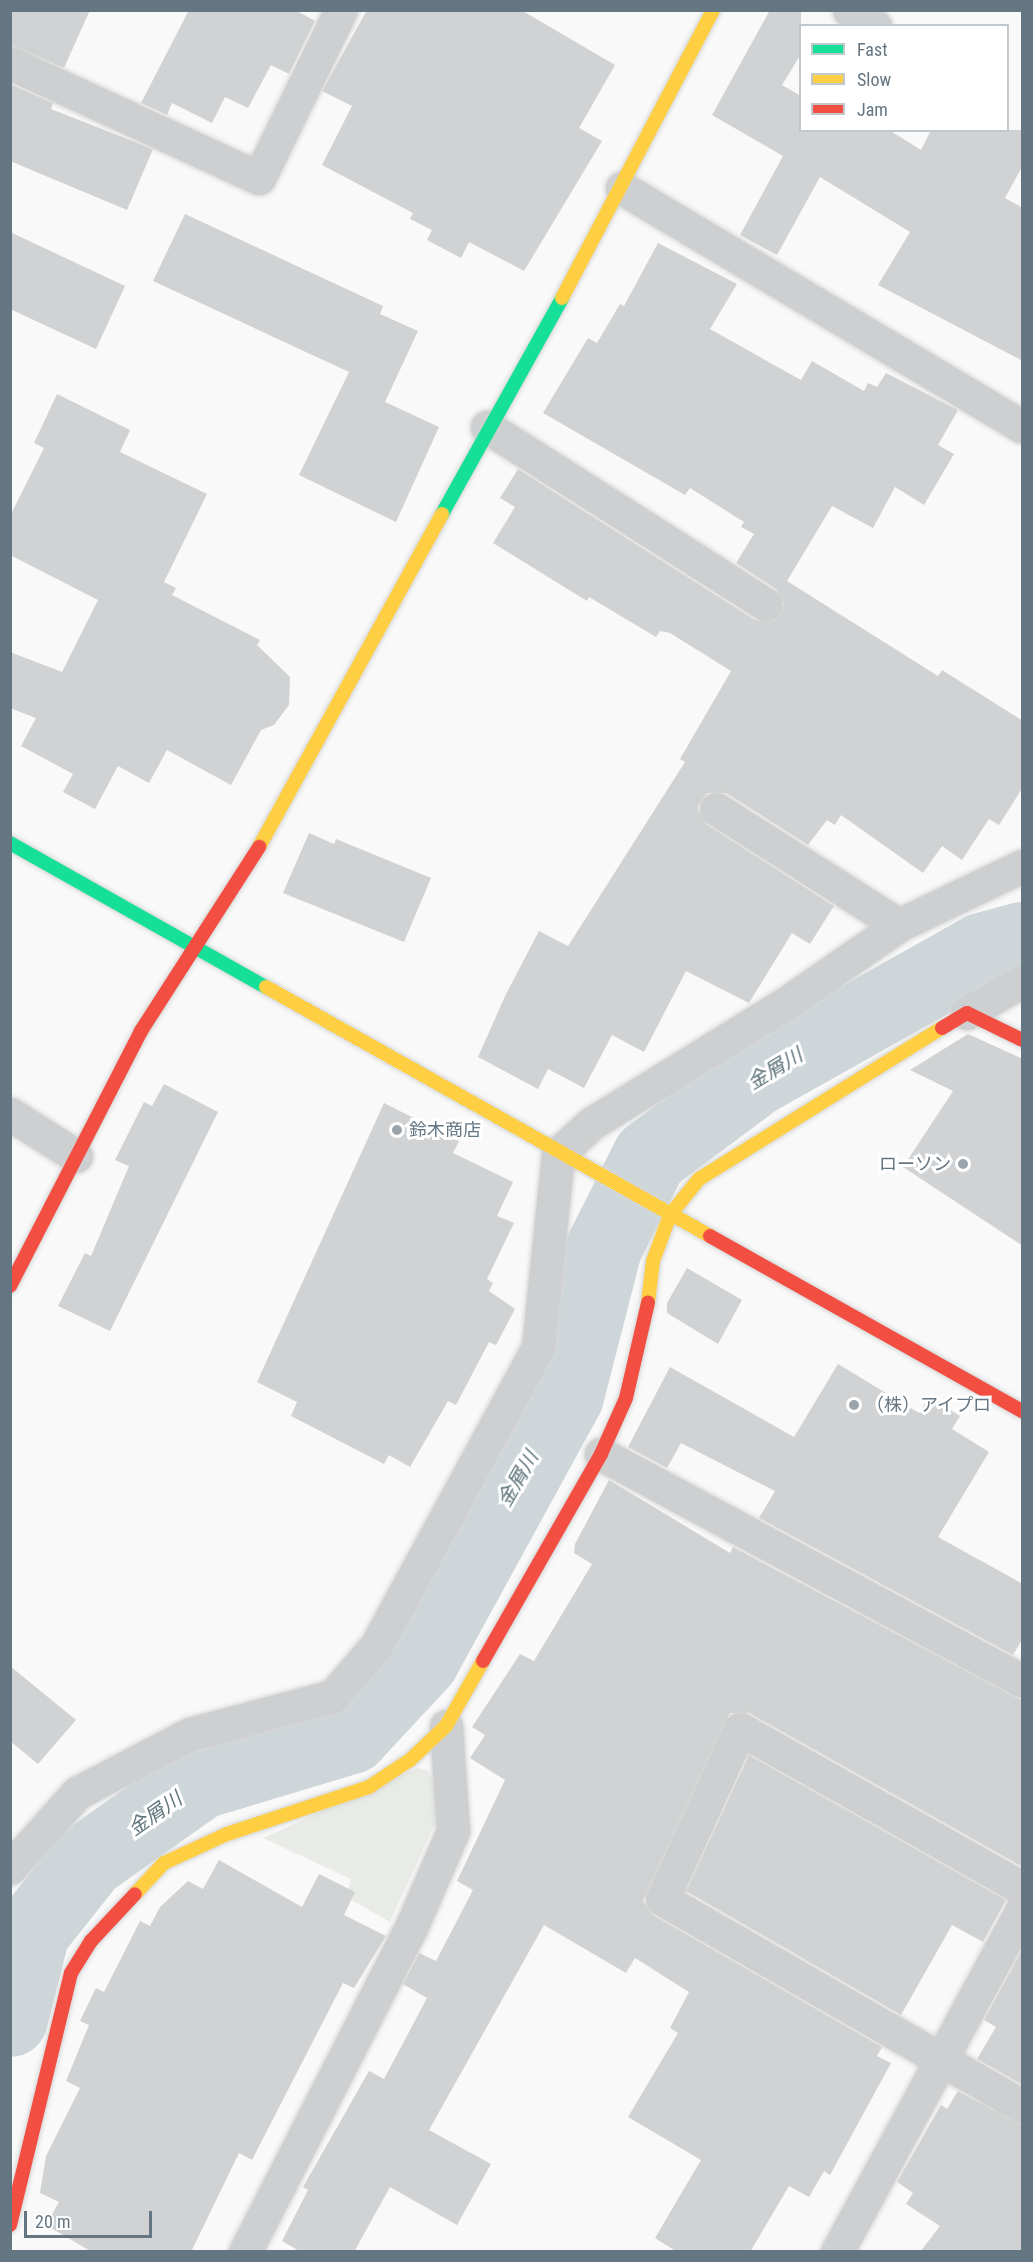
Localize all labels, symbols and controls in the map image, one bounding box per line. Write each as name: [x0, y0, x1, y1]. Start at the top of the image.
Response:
legend: [799, 24, 1009, 132]
text: Fast: [857, 39, 888, 60]
text: Slow: [857, 69, 891, 90]
text: Jam: [857, 99, 888, 120]
water label: 金屑川: [743, 1043, 807, 1095]
place label: 鈴木商店: [409, 1119, 481, 1141]
marker: 鈴木商店: [390, 1123, 404, 1137]
place label: ローソン: [879, 1153, 951, 1175]
marker: ローソン: [956, 1157, 970, 1171]
place label: （株）アイプロ: [866, 1394, 992, 1416]
marker: （株）アイプロ: [847, 1398, 861, 1412]
water label: 金屑川: [493, 1447, 543, 1511]
water label: 金屑川: [124, 1787, 186, 1841]
scale bar: [27, 2199, 154, 2237]
text: 20 m: [35, 2211, 70, 2232]

